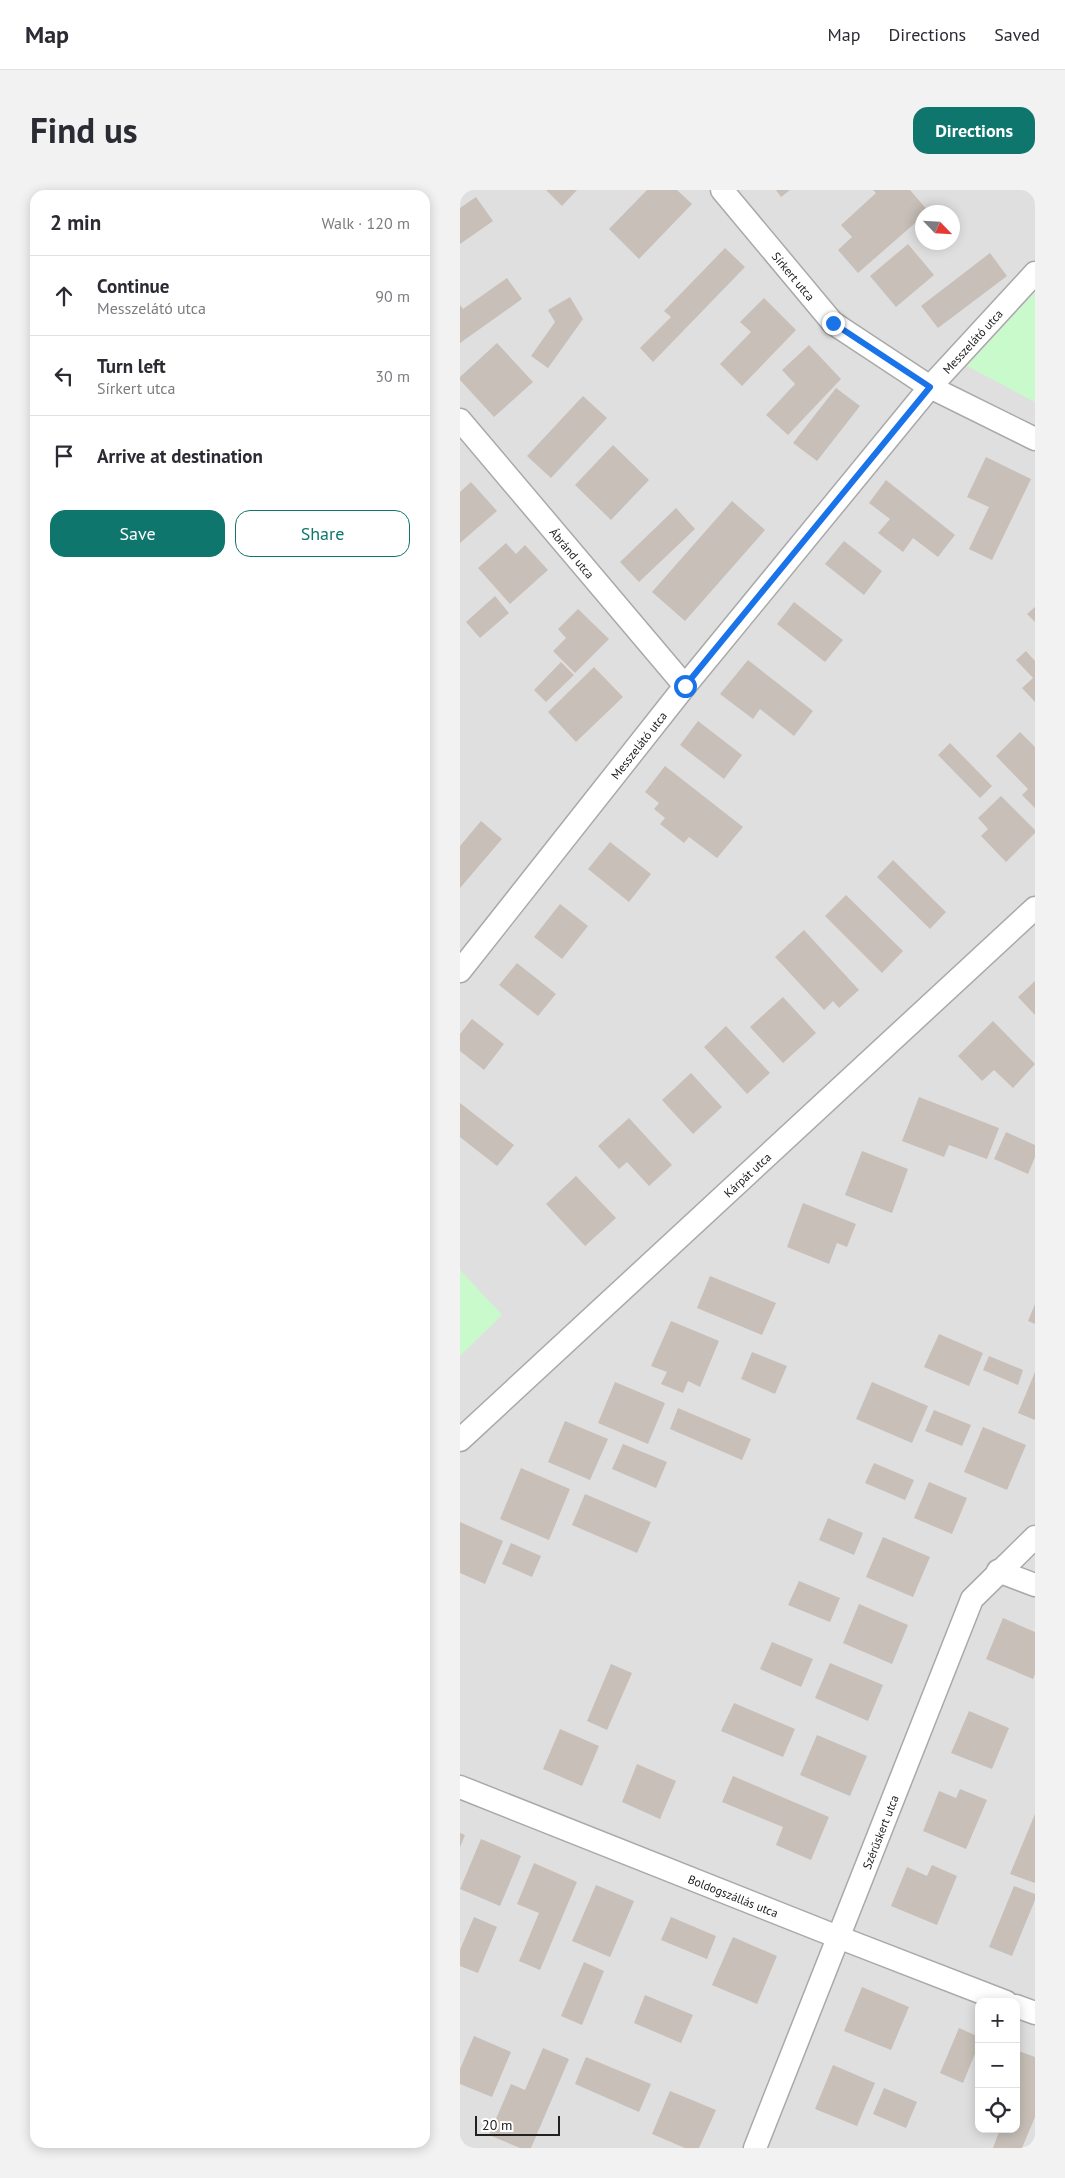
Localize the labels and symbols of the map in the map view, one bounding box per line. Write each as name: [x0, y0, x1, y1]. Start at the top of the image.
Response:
north arrow: [915, 205, 960, 250]
street label: Sírkert utca: [769, 249, 818, 303]
street label: Messzelátó utca: [939, 306, 1006, 376]
route end: [822, 312, 845, 335]
street label: Ábránd utca: [547, 524, 598, 581]
route start: [674, 675, 697, 698]
street label: Messzelátó utca: [607, 708, 670, 782]
street label: Kárpát utca: [720, 1149, 774, 1200]
street label: Szérűskert utca: [859, 1792, 901, 1871]
street label: Boldogszállás utca: [686, 1871, 781, 1920]
scale bar: [475, 2113, 560, 2136]

